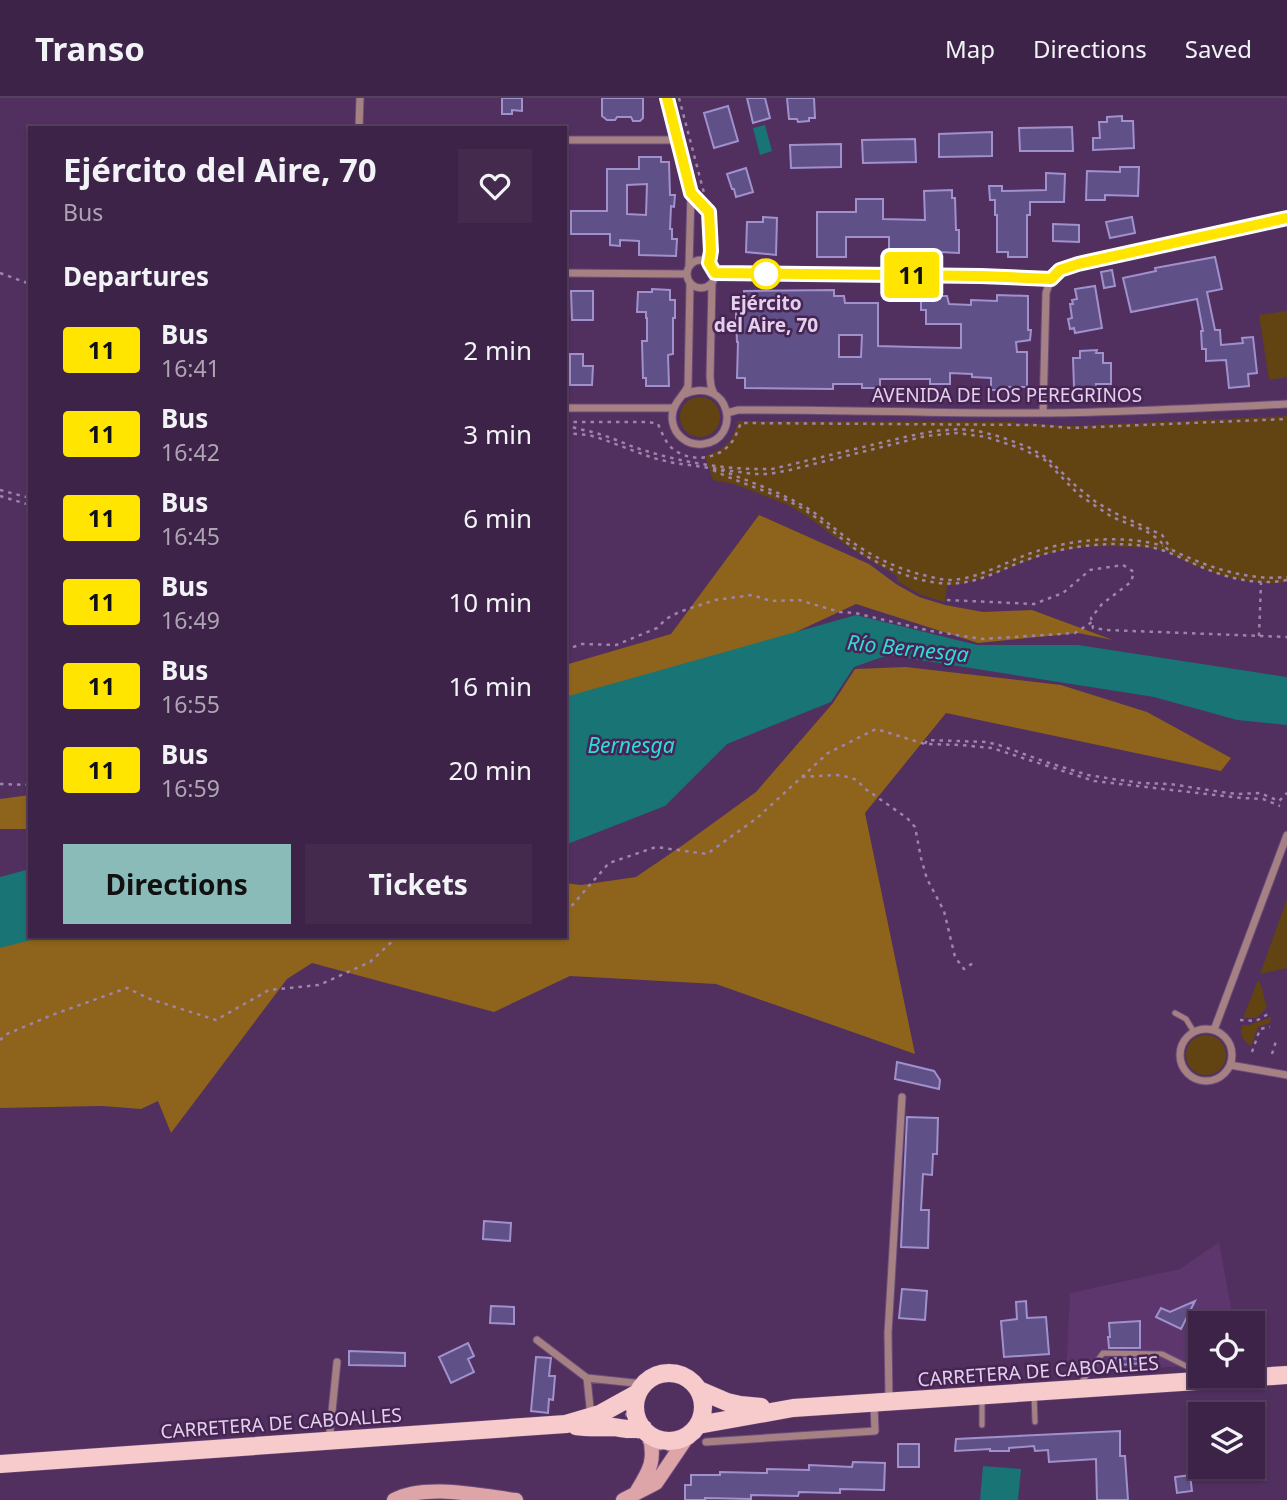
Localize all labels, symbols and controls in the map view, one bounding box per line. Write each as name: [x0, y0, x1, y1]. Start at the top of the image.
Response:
text: Transo: [35, 26, 145, 71]
text: Map: [945, 32, 995, 65]
text: Directions: [1033, 32, 1147, 65]
text: Saved: [1185, 32, 1252, 65]
text: Ejército del Aire, 70: [63, 147, 377, 192]
button: heart: [458, 149, 532, 223]
text: Bus: [63, 196, 103, 228]
line badge: 11: [880, 252, 944, 298]
text: Departures: [63, 258, 209, 294]
text: 11: [898, 258, 926, 291]
marker: Ejército del Aire, 70: [751, 259, 781, 289]
place label: Ejército del Aire, 70: [714, 290, 818, 338]
text: Bus: [161, 316, 208, 352]
text: 2 min: [463, 332, 532, 368]
text: 11: [88, 333, 115, 366]
text: 16:41: [161, 352, 220, 384]
street label: AVENIDA DE LOS PEREGRINOS: [872, 382, 1142, 408]
text: Bus: [161, 400, 208, 436]
text: 3 min: [463, 416, 532, 452]
text: 11: [88, 417, 115, 450]
text: 16:42: [161, 436, 220, 468]
text: Bus: [161, 484, 208, 520]
text: 6 min: [463, 500, 532, 536]
text: 11: [88, 501, 115, 534]
text: 16:45: [161, 520, 220, 552]
text: Bus: [161, 568, 208, 604]
text: 10 min: [448, 584, 532, 620]
text: 11: [88, 585, 115, 618]
text: 16:49: [161, 604, 220, 636]
water label: Río Bernesga: [846, 628, 970, 668]
text: Bus: [161, 652, 208, 688]
text: 16 min: [448, 668, 532, 704]
text: 11: [88, 669, 115, 702]
text: 16:55: [161, 688, 220, 720]
water label: Bernesga: [587, 731, 675, 759]
text: Bus: [161, 736, 208, 772]
text: 20 min: [448, 752, 532, 788]
text: 11: [88, 753, 115, 786]
text: 16:59: [161, 772, 220, 804]
button: Directions: [63, 844, 291, 924]
button: Tickets: [305, 844, 532, 924]
map controls: [1188, 1311, 1265, 1479]
button: locate: [1188, 1311, 1265, 1388]
street label: CARRETERA DE CABOALLES: [917, 1350, 1159, 1392]
street label: CARRETERA DE CABOALLES: [160, 1402, 402, 1444]
button: layers: [1188, 1402, 1265, 1479]

